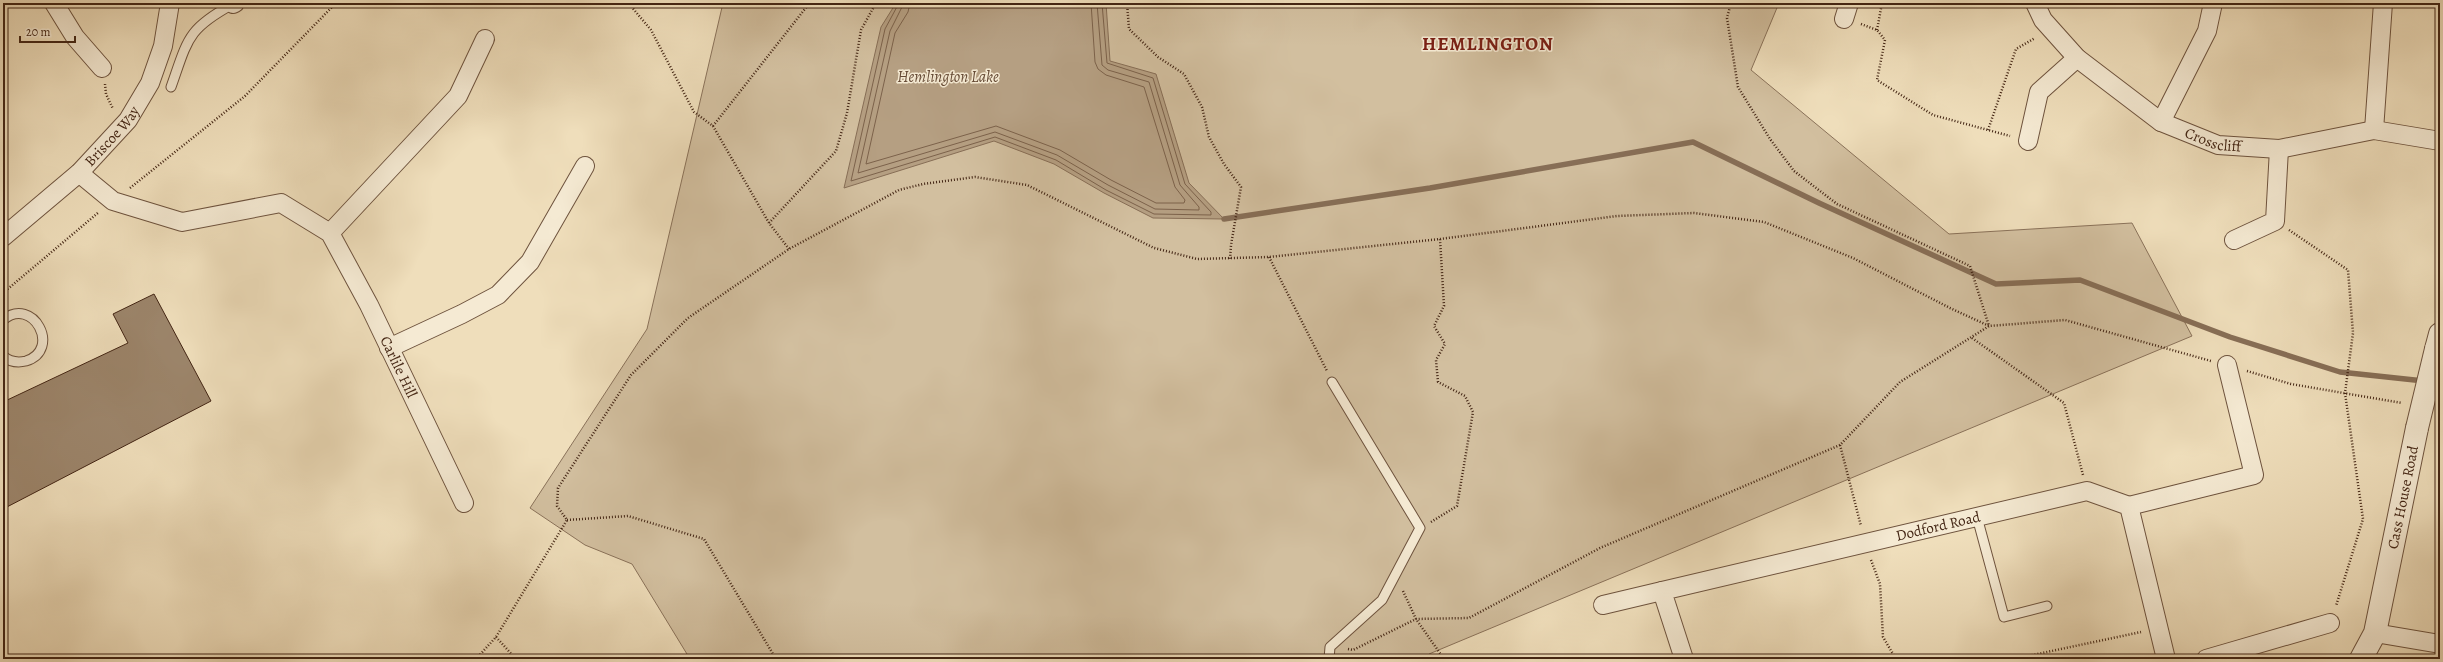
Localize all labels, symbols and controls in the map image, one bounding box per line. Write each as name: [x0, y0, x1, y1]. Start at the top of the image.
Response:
scale bar: [20, 18, 75, 44]
text: 20 m: [26, 24, 50, 40]
district label: HEMLINGTON: [1422, 31, 1554, 57]
water label: Hemlington Lake: [897, 66, 999, 88]
street label: Briscoe Way: [80, 102, 144, 171]
street label: Crosscliff: [2182, 123, 2244, 157]
street label: Carlile Hill: [375, 333, 422, 401]
street label: Cass House Road: [2382, 443, 2423, 551]
street label: Dodford Road: [1894, 506, 1983, 546]

